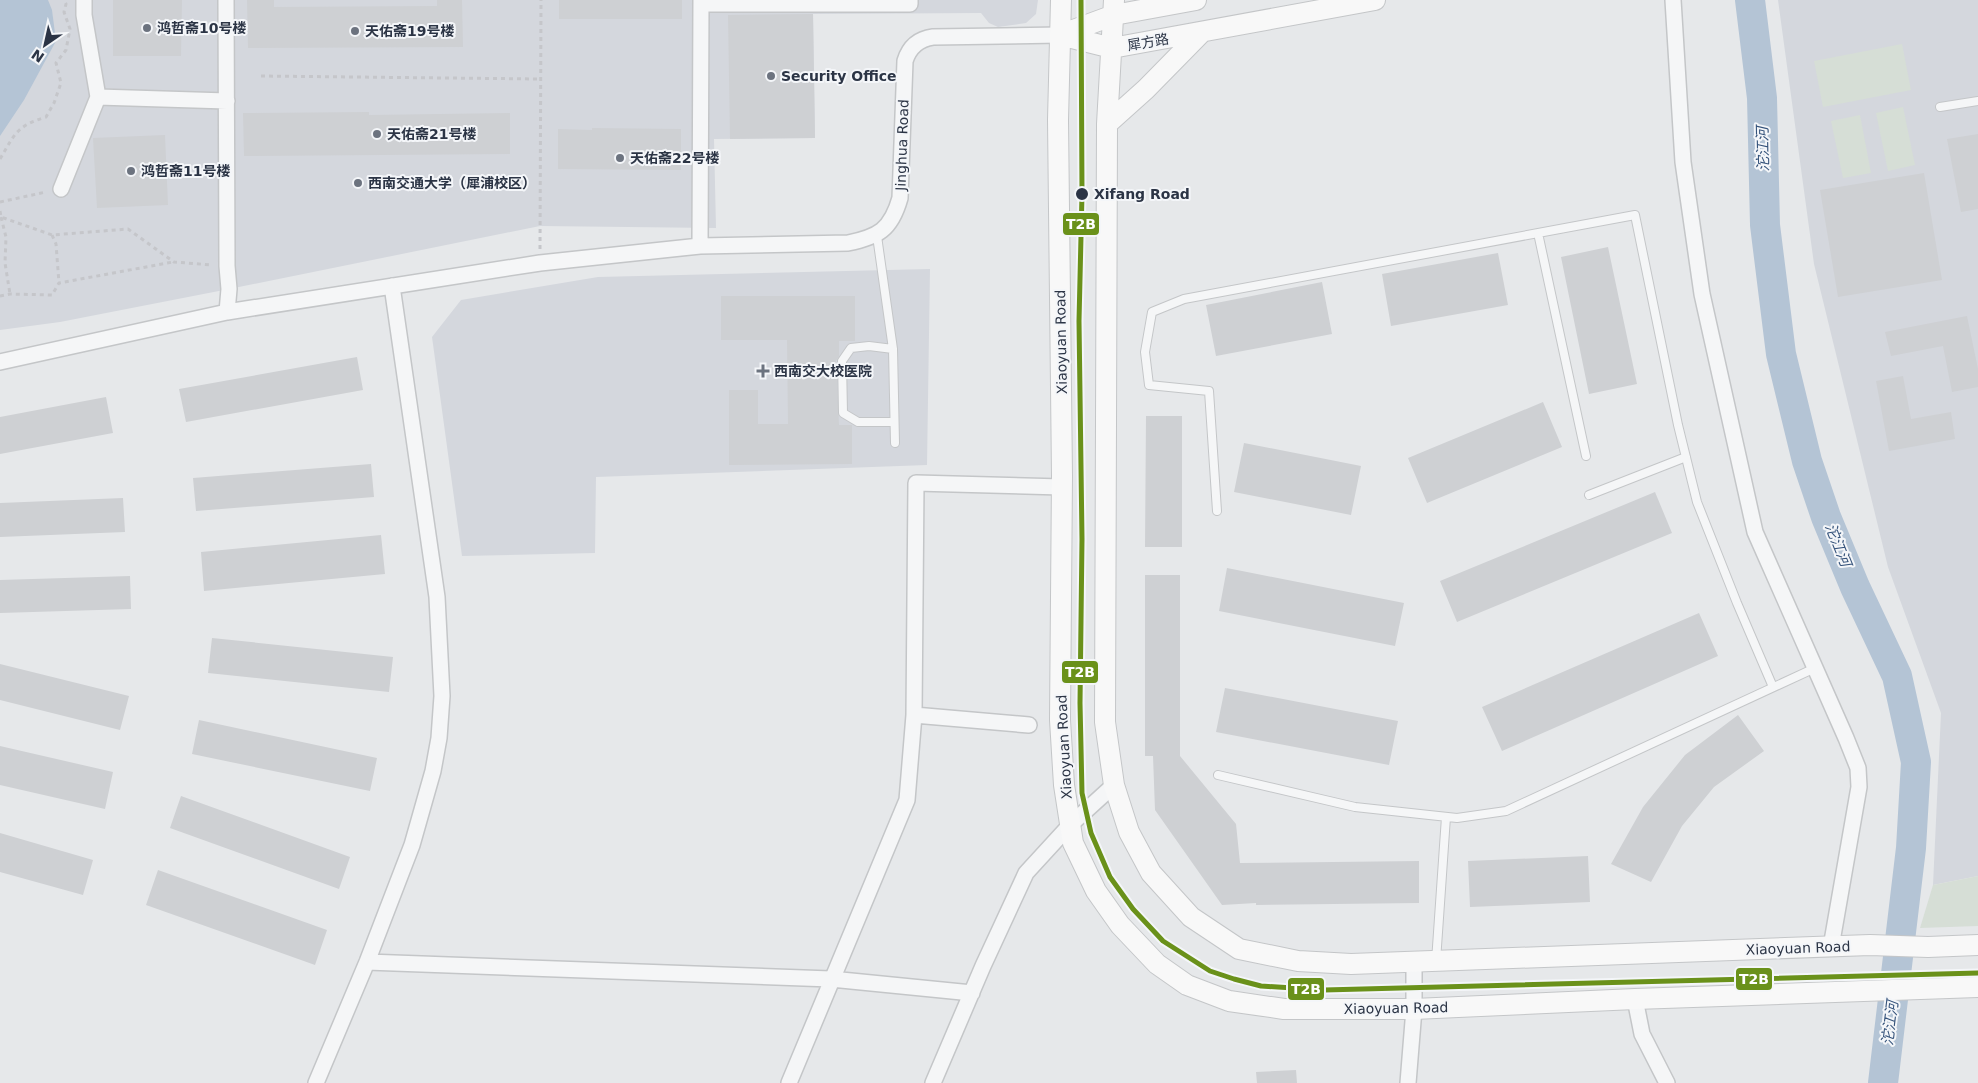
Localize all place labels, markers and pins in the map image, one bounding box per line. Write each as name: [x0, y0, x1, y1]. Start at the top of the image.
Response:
place label: 鸿哲斋10号楼: [157, 20, 246, 36]
marker: 鸿哲斋10号楼: [141, 22, 153, 34]
place label: 天佑斋19号楼: [365, 23, 454, 39]
marker: 天佑斋19号楼: [349, 25, 361, 37]
place label: Security Office: [781, 68, 897, 84]
marker: Security Office: [765, 70, 777, 82]
place label: 天佑斋21号楼: [387, 126, 476, 142]
marker: 天佑斋21号楼: [371, 128, 383, 140]
place label: 天佑斋22号楼: [630, 150, 719, 166]
marker: 天佑斋22号楼: [614, 152, 626, 164]
place label: 鸿哲斋11号楼: [141, 163, 230, 179]
marker: 鸿哲斋11号楼: [125, 165, 137, 177]
place label: 西南交通大学（犀浦校区）: [368, 175, 536, 191]
marker: 西南交通大学（犀浦校区）: [352, 177, 364, 189]
marker: Xifang Road: [1074, 186, 1090, 202]
place label: Xifang Road: [1094, 186, 1190, 202]
place label: 西南交大校医院: [774, 363, 872, 379]
marker: 西南交大校医院: [756, 364, 770, 378]

